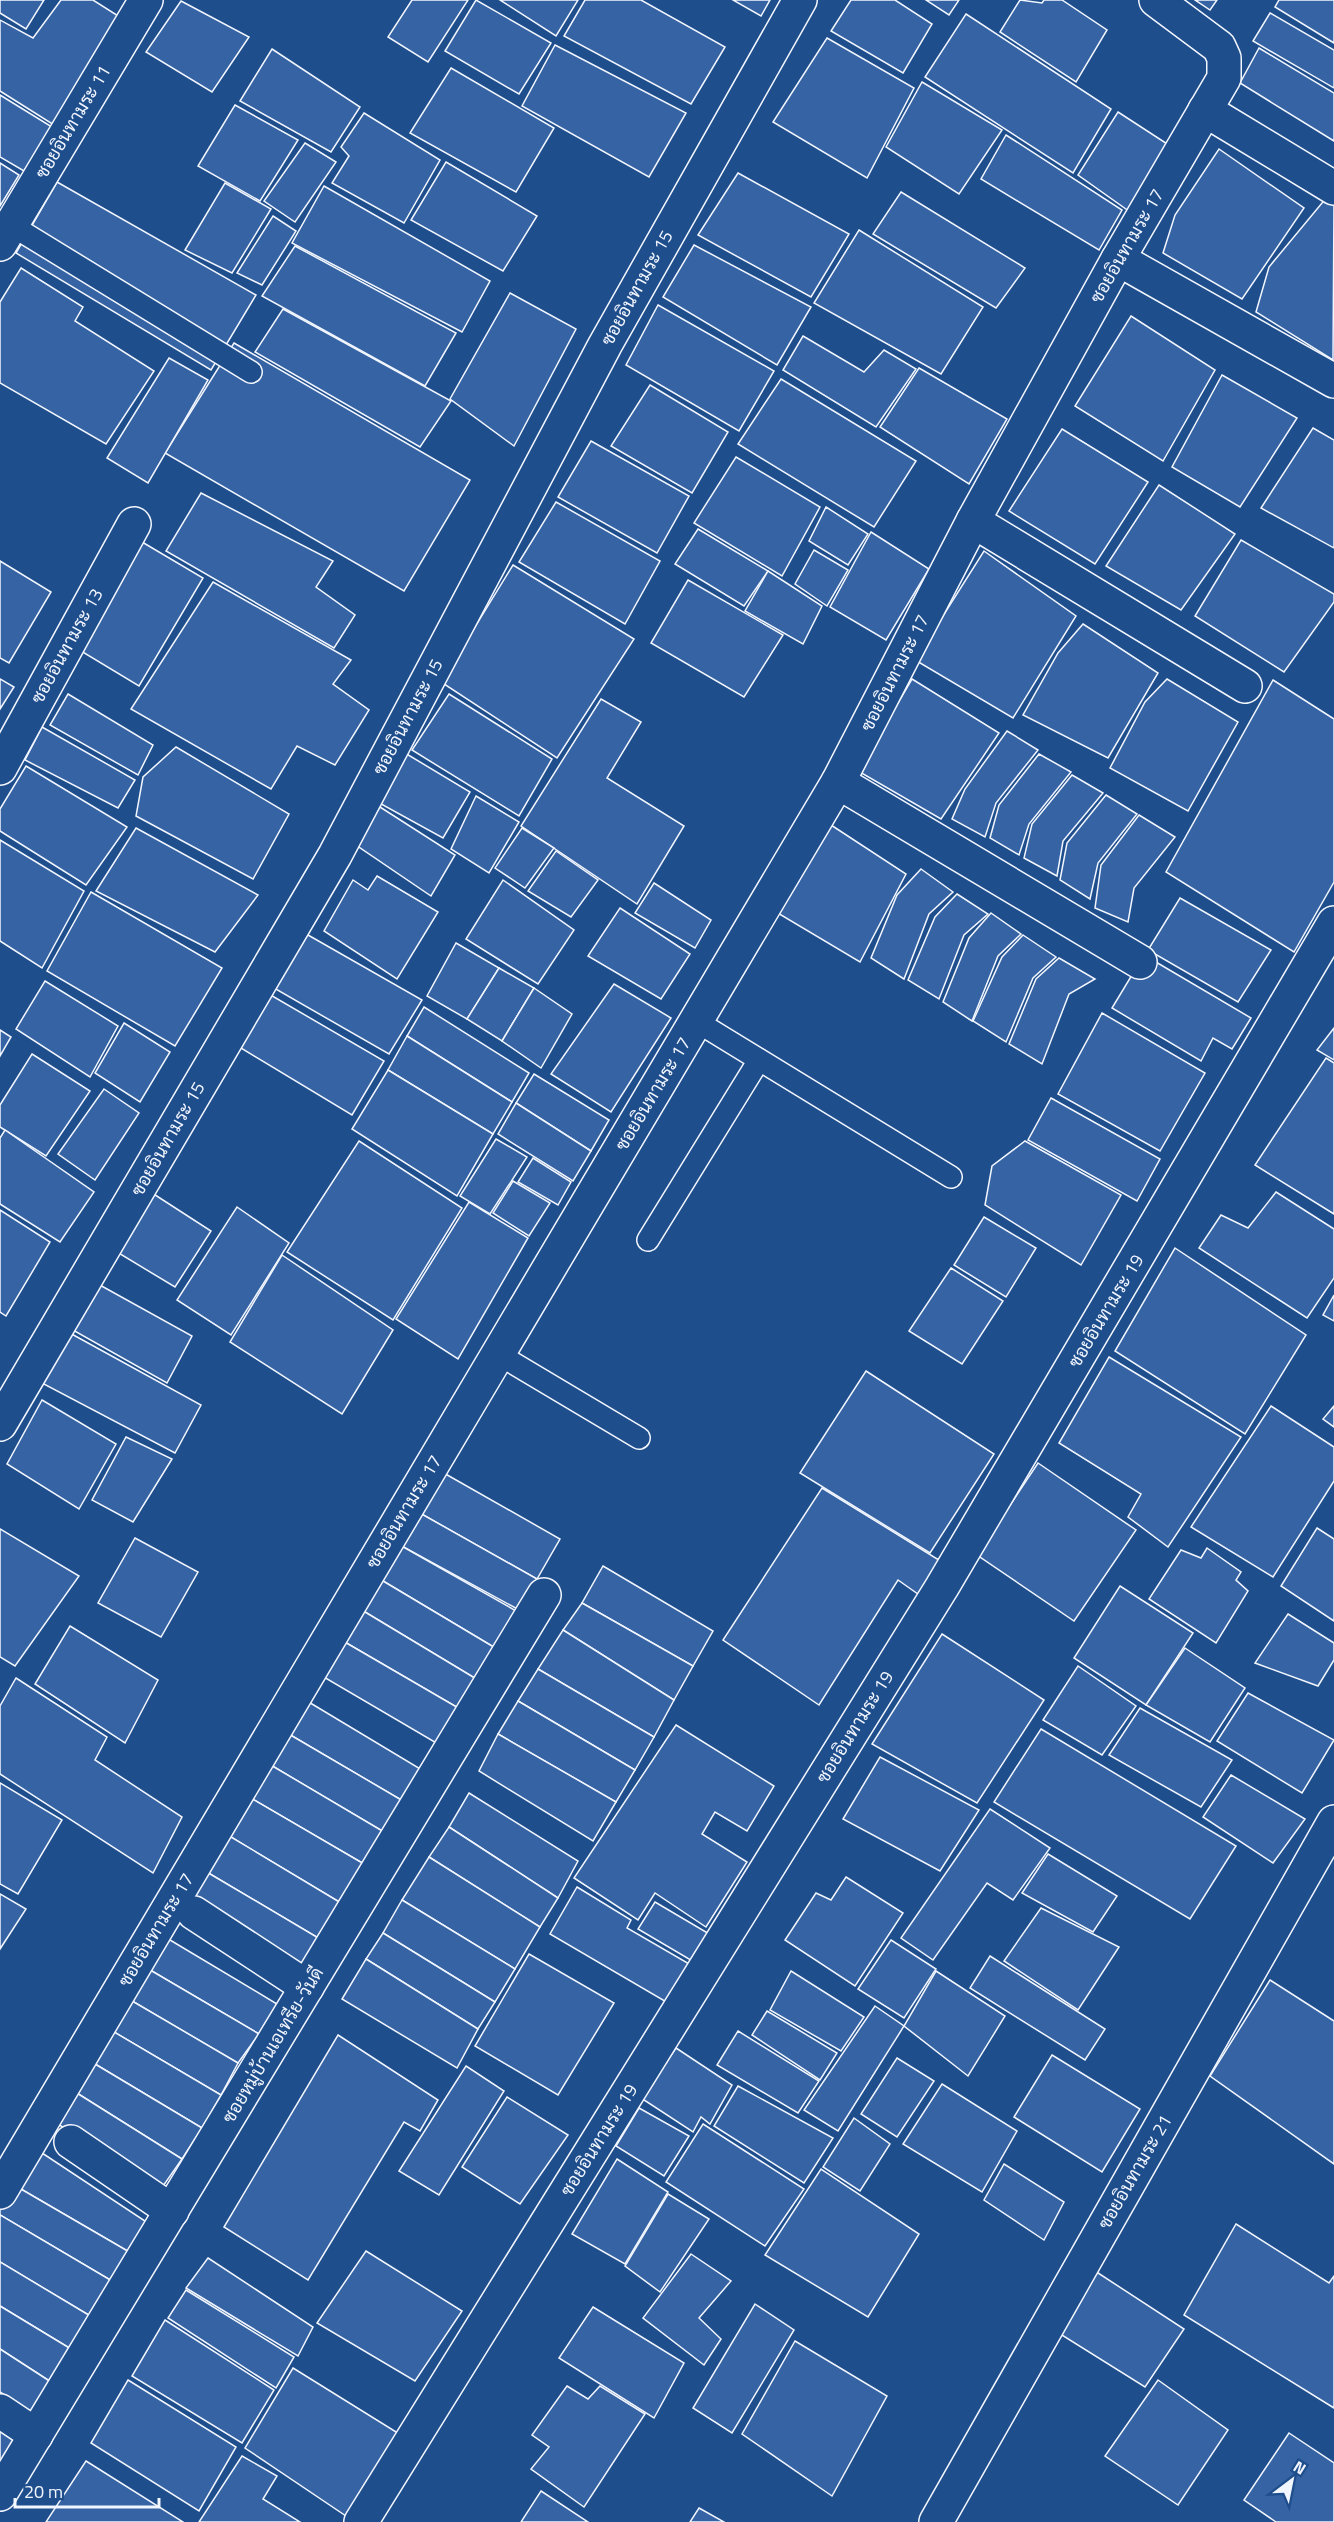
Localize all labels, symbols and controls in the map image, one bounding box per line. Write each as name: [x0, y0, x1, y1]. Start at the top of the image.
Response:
street label: ซอยอินทามระ 11: [28, 60, 117, 184]
street label: ซอยอินทามระ 17: [1083, 184, 1170, 308]
street label: ซอยอินทามระ 15: [594, 225, 679, 350]
street label: ซอยอินทามระ 13: [24, 583, 109, 708]
street label: ซอยอินทามระ 17: [853, 610, 936, 736]
street label: ซอยอินทามระ 15: [366, 654, 450, 780]
street label: ซอยอินทามระ 17: [608, 1032, 697, 1156]
street label: ซอยอินทามระ 15: [124, 1077, 211, 1201]
street label: ซอยอินทามระ 19: [1061, 1249, 1150, 1373]
street label: ซอยอินทามระ 17: [359, 1450, 448, 1574]
street label: ซอยอินทามระ 19: [809, 1665, 900, 1788]
street label: ซอยอินทามระ 17: [111, 1868, 200, 1992]
street label: ซอยหมู่บ้านเอเทรีย-วันดี: [215, 1961, 330, 2128]
street label: ซอยอินทามระ 19: [553, 2078, 644, 2201]
street label: ซอยอินทามระ 21: [1091, 2110, 1178, 2234]
north arrow: [1262, 2450, 1322, 2510]
text: N: [1289, 2454, 1311, 2480]
scale bar: [15, 2471, 159, 2509]
text: 20 m: [24, 2478, 63, 2505]

